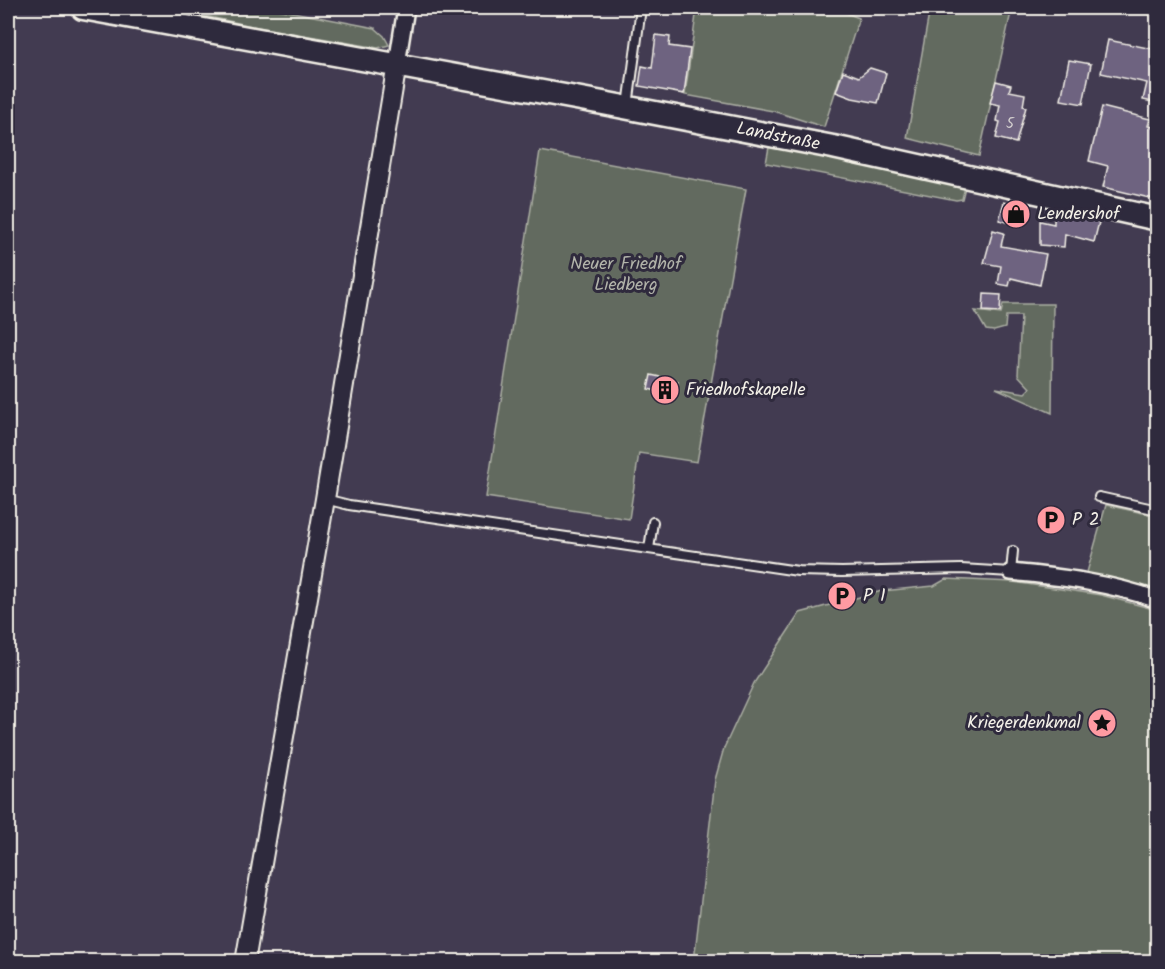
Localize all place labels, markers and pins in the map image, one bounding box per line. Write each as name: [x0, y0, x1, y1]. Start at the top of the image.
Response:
shop icon: Lendershof: [1000, 198, 1032, 230]
place label: Lendershof: [1037, 200, 1122, 229]
building icon: Friedhofskapelle: [649, 374, 681, 406]
place label: Friedhofskapelle: [686, 376, 805, 405]
parking icon: P 2: [1035, 504, 1067, 536]
place label: P 2: [1072, 506, 1099, 535]
parking icon: P 1: [826, 580, 858, 612]
place label: P 1: [863, 582, 886, 611]
place icon: Kriegerdenkmal: [1086, 707, 1118, 739]
place label: Kriegerdenkmal: [967, 709, 1082, 738]

